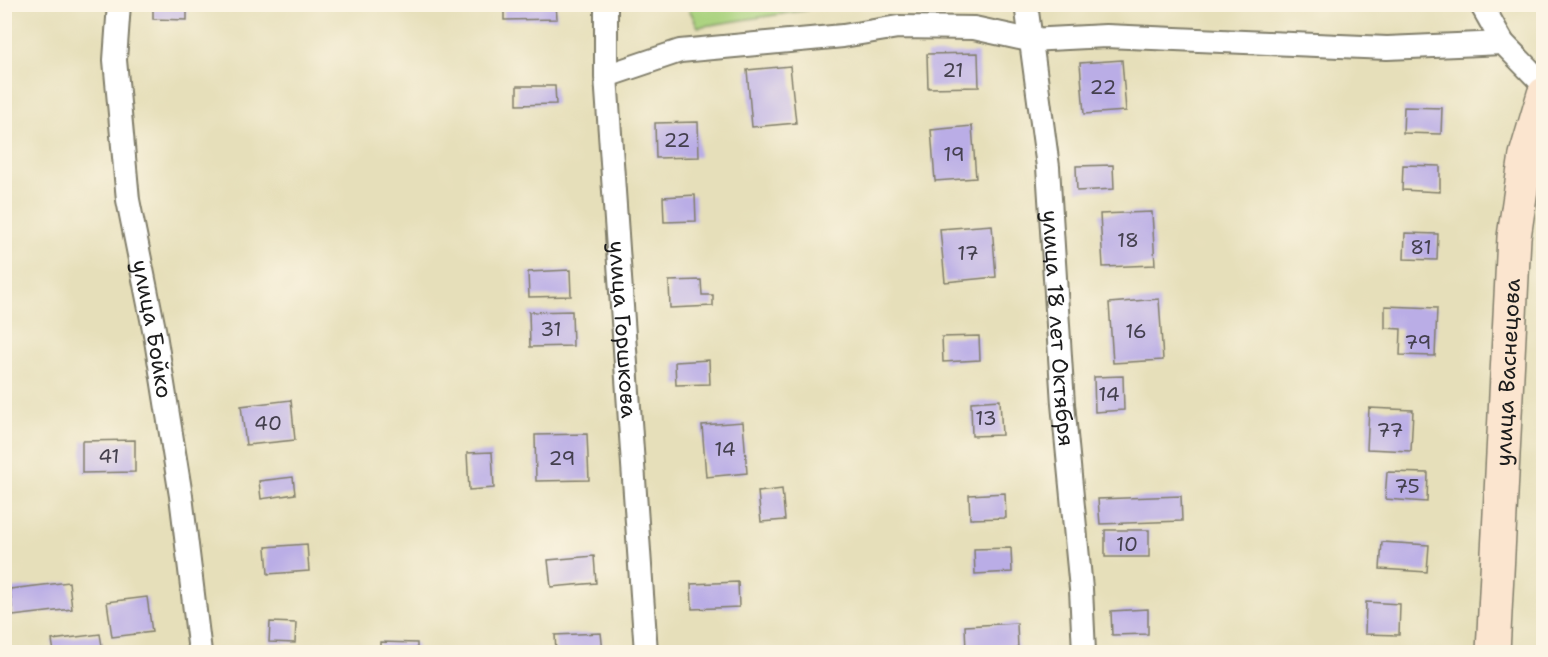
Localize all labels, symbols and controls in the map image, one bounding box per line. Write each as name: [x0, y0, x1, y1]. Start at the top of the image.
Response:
house number: 21: [942, 57, 964, 83]
house number: 22: [1090, 74, 1117, 100]
house number: 22: [664, 127, 691, 153]
house number: 19: [943, 141, 965, 167]
street label: улица 18 лет Октября: [1036, 209, 1081, 448]
house number: 18: [1117, 227, 1139, 253]
house number: 81: [1410, 234, 1432, 260]
street label: улица Горшкова: [602, 240, 644, 419]
house number: 17: [957, 240, 979, 266]
street label: улица Бойко: [125, 257, 179, 400]
street label: улица Васнецова: [1488, 277, 1527, 467]
house number: 31: [540, 316, 562, 342]
house number: 16: [1125, 318, 1147, 344]
house number: 79: [1404, 329, 1432, 355]
house number: 14: [1098, 381, 1120, 407]
house number: 13: [975, 405, 997, 431]
house number: 40: [254, 410, 282, 436]
house number: 77: [1377, 417, 1403, 443]
house number: 14: [714, 436, 736, 462]
house number: 41: [98, 443, 120, 469]
house number: 29: [549, 445, 575, 471]
house number: 75: [1394, 473, 1420, 499]
house number: 10: [1116, 531, 1138, 557]

